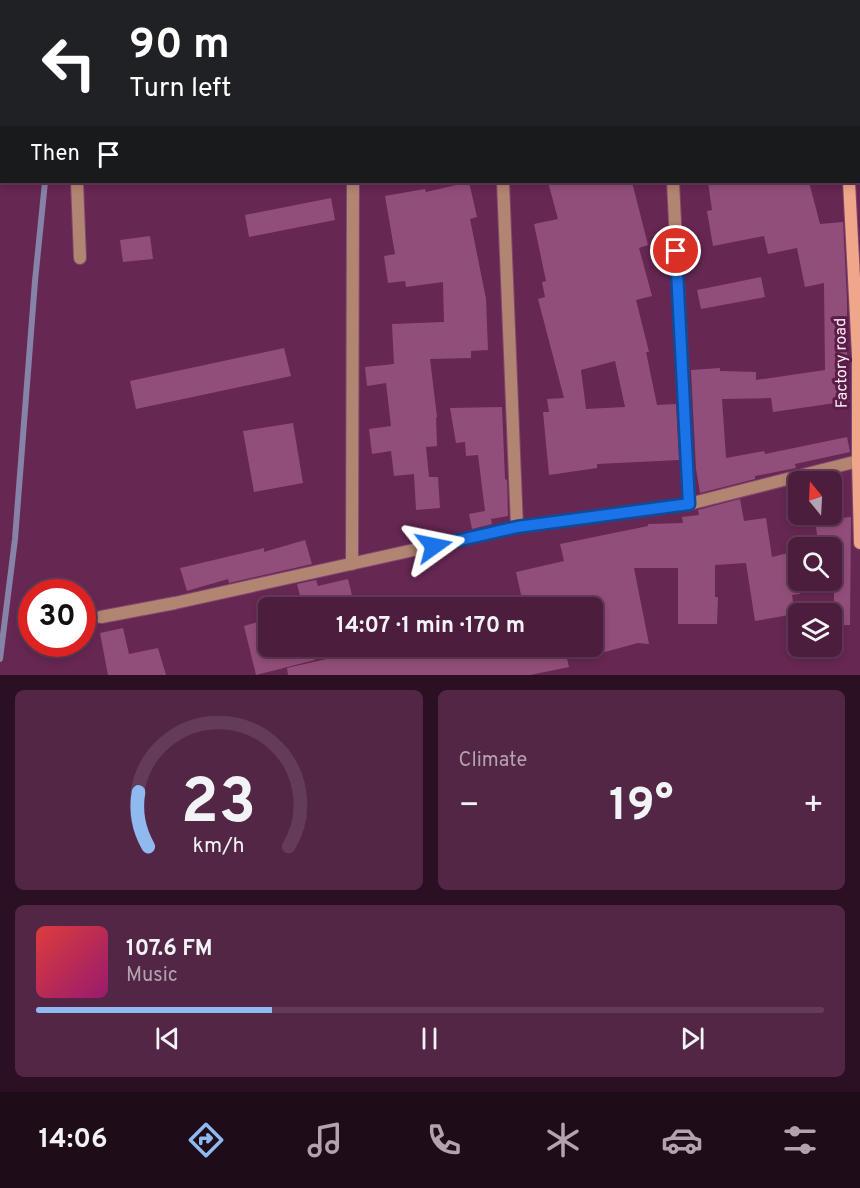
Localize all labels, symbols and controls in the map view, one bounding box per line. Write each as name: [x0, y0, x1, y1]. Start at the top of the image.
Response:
text: 90 m: [129, 20, 230, 73]
icon: left: [30, 24, 108, 102]
text: Turn left: [129, 72, 231, 106]
icon: arrive: [92, 138, 125, 171]
text: Then: [30, 141, 80, 168]
pin: [650, 225, 701, 276]
icon: arrive: [659, 234, 692, 267]
street label: Factory road: [831, 318, 853, 408]
north arrow: [788, 471, 842, 525]
map controls: [788, 471, 842, 657]
position arrow: [402, 514, 466, 578]
button: search: [788, 537, 842, 591]
speed limit sign: 30: [18, 579, 96, 657]
button: layers: [788, 603, 842, 657]
text: 14:07 · 1 min · 170 m: [336, 613, 525, 640]
text: Climate: [459, 748, 527, 774]
text: 23: [181, 766, 257, 845]
text: 19°: [609, 779, 673, 836]
text: −: [459, 786, 480, 828]
text: +: [803, 786, 824, 828]
text: km/h: [193, 833, 245, 860]
text: 107.6 FM: [126, 936, 213, 963]
text: Music: [126, 963, 178, 989]
icon: previous: [151, 1022, 184, 1055]
icon: pause: [413, 1022, 446, 1055]
icon: next: [676, 1022, 709, 1055]
icon: directions: [185, 1119, 227, 1161]
icon: music: [304, 1119, 346, 1161]
icon: phone: [423, 1119, 465, 1161]
icon: climate: [542, 1119, 584, 1161]
icon: car: [661, 1119, 703, 1161]
icon: filters: [779, 1119, 821, 1161]
text: 14:06: [38, 1123, 108, 1157]

